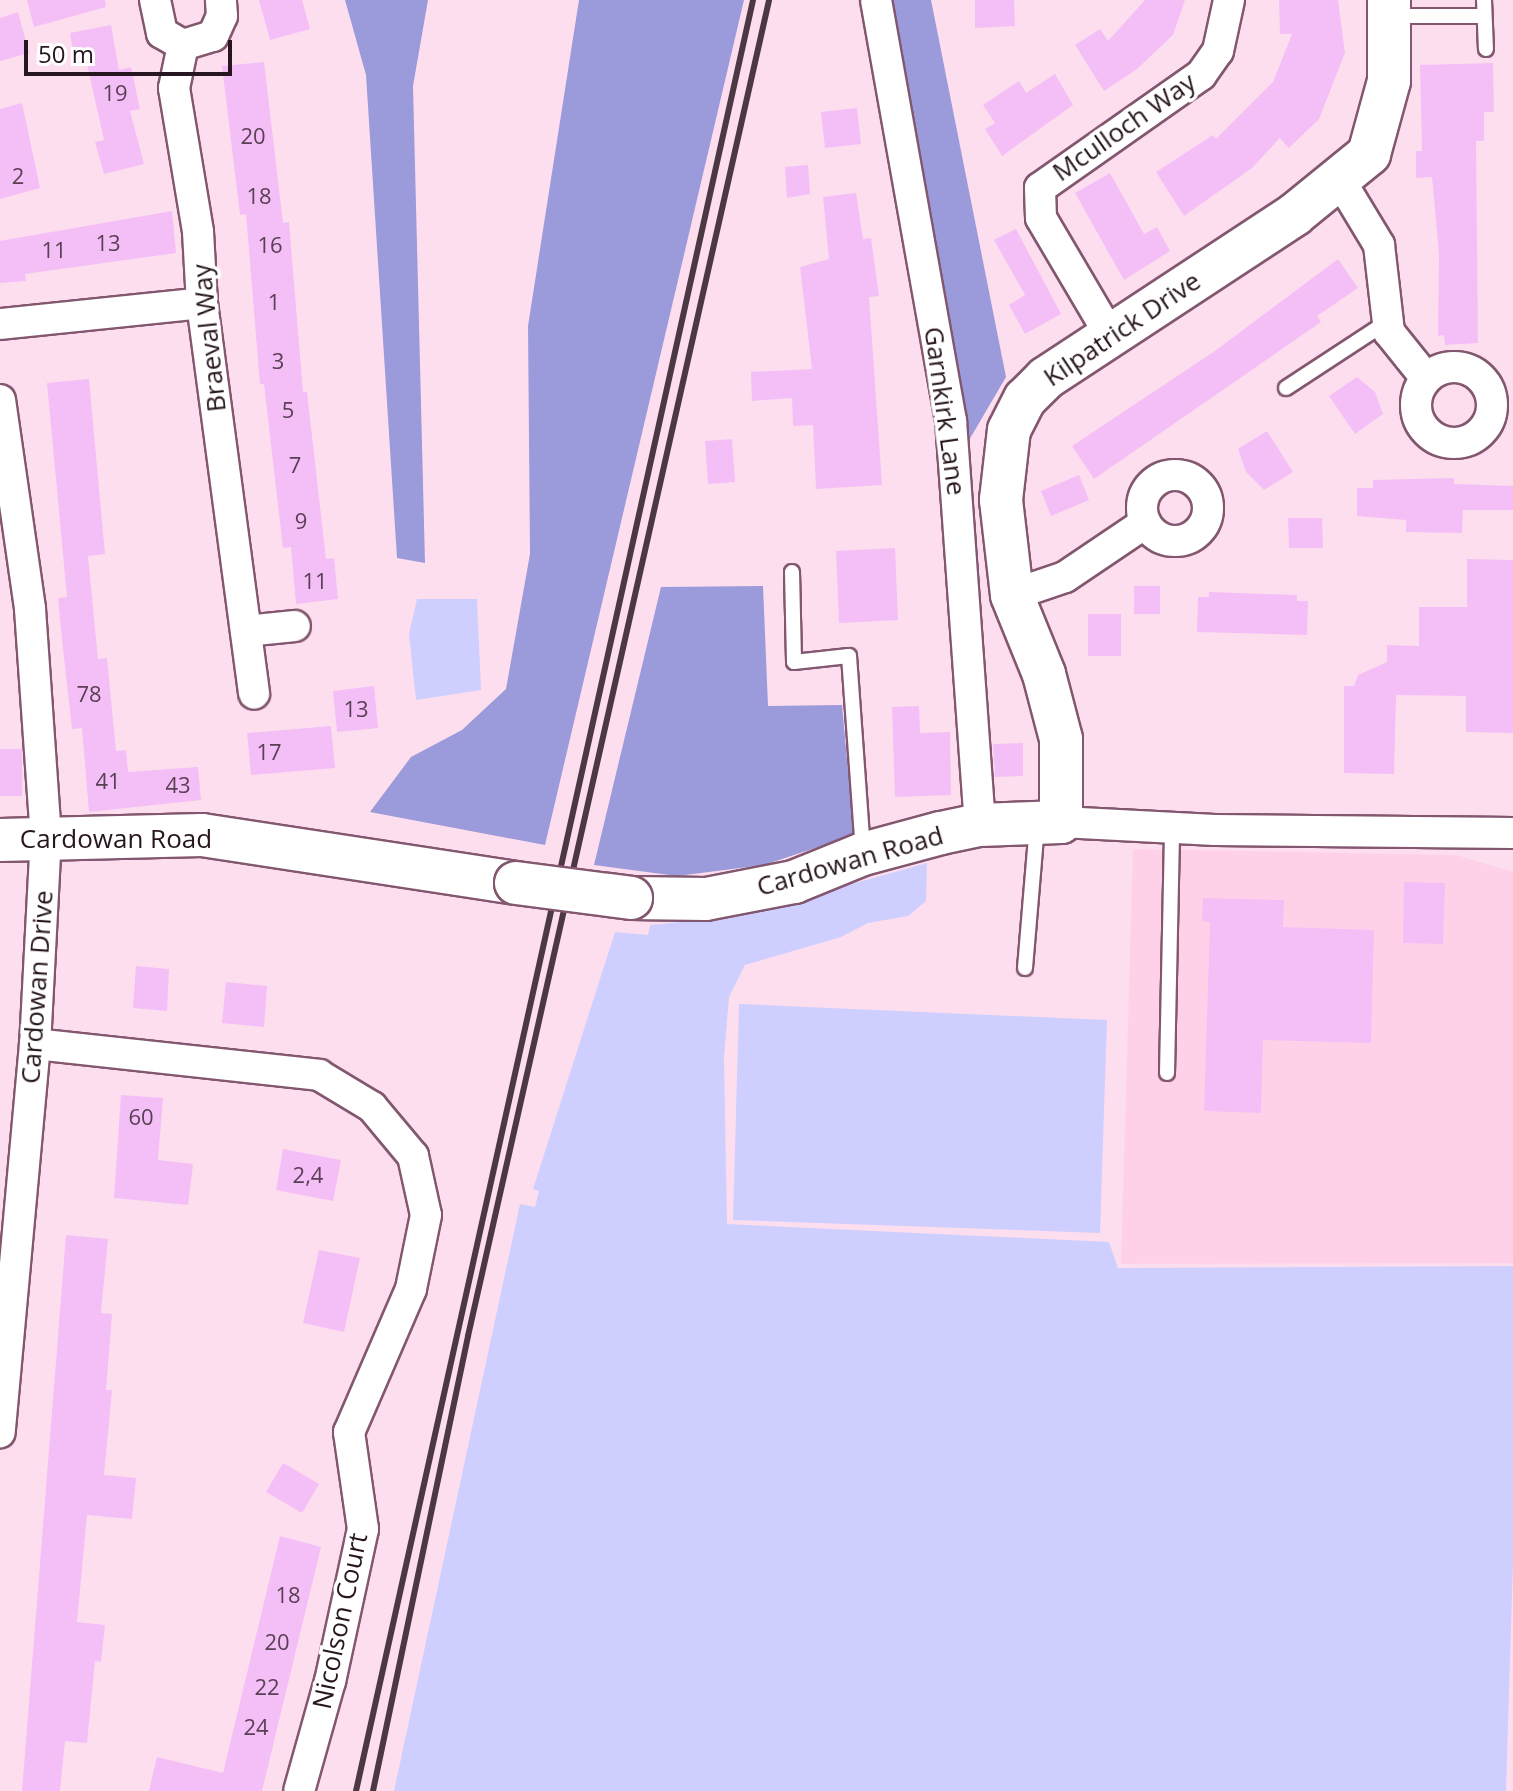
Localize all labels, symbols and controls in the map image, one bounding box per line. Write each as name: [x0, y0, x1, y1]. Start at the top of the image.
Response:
scale bar: [28, 24, 236, 74]
text: 50 m: [38, 37, 94, 70]
street label: Mculloch Way: [1047, 66, 1201, 188]
house number: 19: [102, 80, 128, 106]
house number: 20: [240, 123, 266, 149]
house number: 2: [12, 163, 24, 189]
house number: 18: [246, 183, 272, 209]
house number: 13: [95, 230, 121, 256]
house number: 16: [257, 232, 283, 258]
house number: 11: [41, 237, 67, 263]
street label: Braeval Way: [186, 262, 232, 414]
street label: Kilpatrick Drive: [1038, 265, 1206, 393]
house number: 1: [268, 289, 280, 315]
street label: Garnkirk Lane: [918, 325, 972, 497]
house number: 3: [272, 348, 284, 374]
house number: 5: [282, 397, 294, 423]
house number: 7: [289, 452, 301, 478]
house number: 9: [295, 508, 307, 534]
house number: 11: [302, 568, 328, 594]
house number: 78: [76, 681, 102, 707]
house number: 13: [343, 696, 369, 722]
house number: 17: [256, 739, 282, 765]
house number: 41: [95, 768, 121, 794]
house number: 43: [165, 772, 191, 798]
street label: Cardowan Road: [753, 819, 947, 903]
street label: Cardowan Road: [20, 823, 212, 855]
street label: Cardowan Drive: [15, 889, 59, 1085]
house number: 60: [128, 1104, 154, 1130]
house number: 2,4: [293, 1162, 323, 1188]
street label: Nicolson Court: [306, 1530, 374, 1712]
house number: 18: [275, 1582, 301, 1608]
house number: 20: [264, 1629, 290, 1655]
house number: 22: [254, 1674, 280, 1700]
house number: 24: [243, 1714, 269, 1740]

